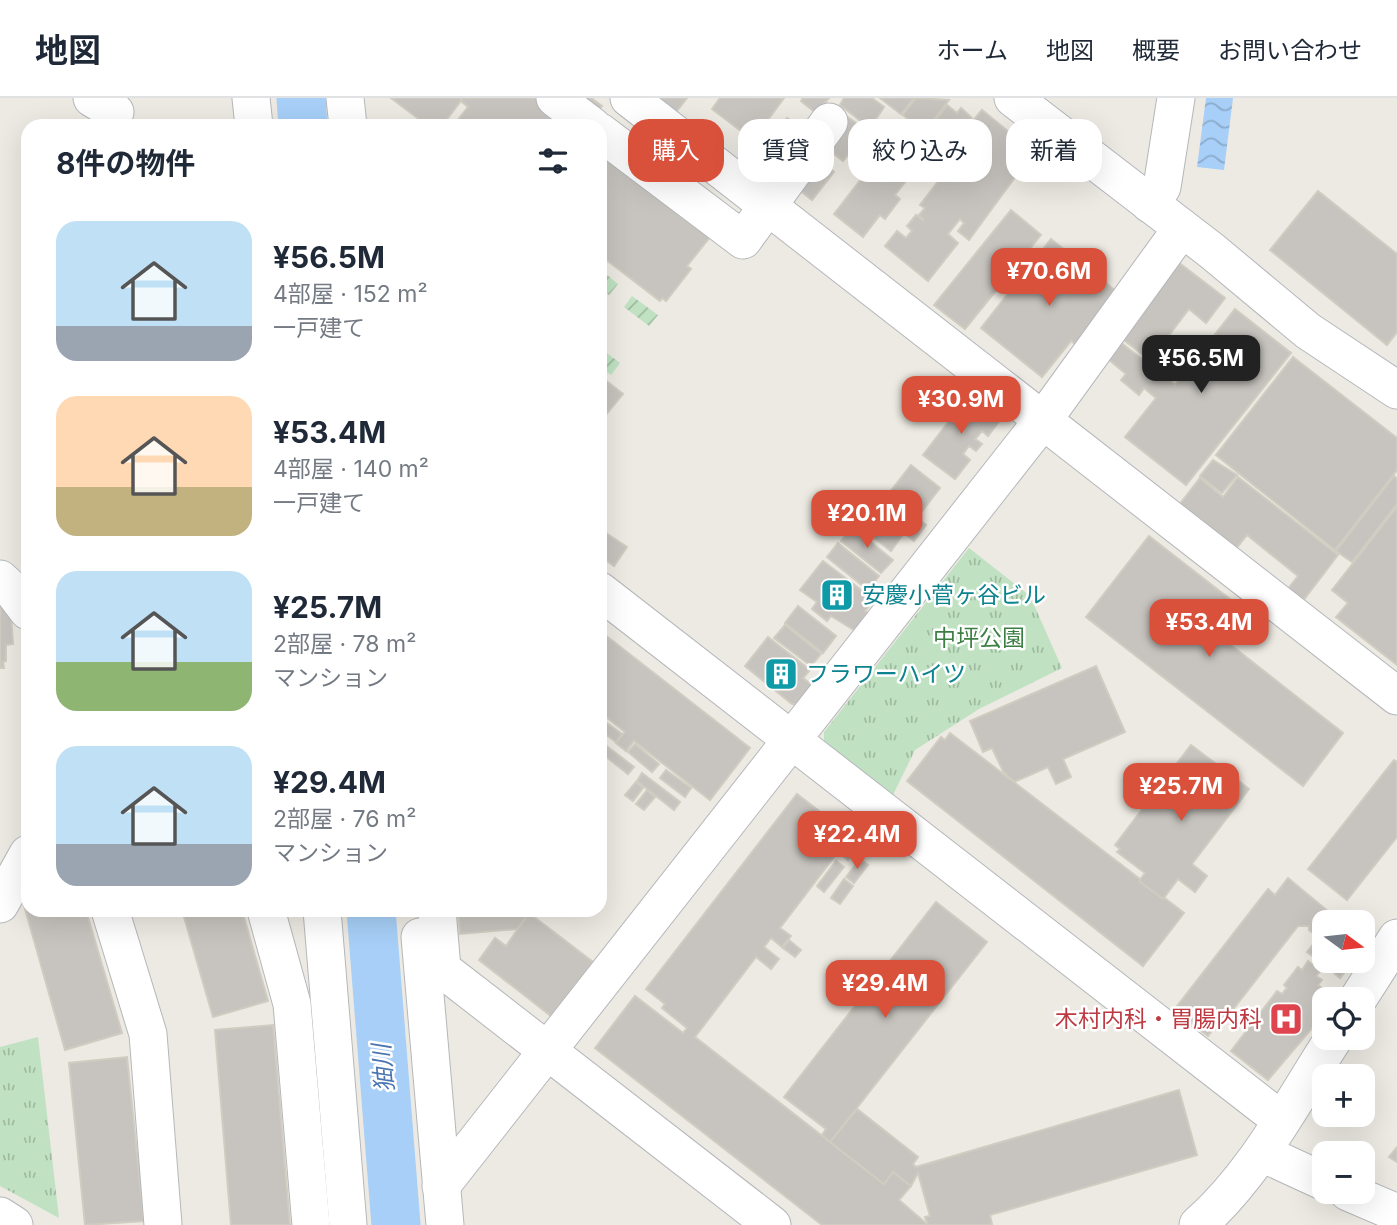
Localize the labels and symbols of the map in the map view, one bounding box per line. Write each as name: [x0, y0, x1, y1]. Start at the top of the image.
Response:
pin: ¥70.6M: [992, 248, 1106, 308]
pin: ¥56.5M: [1144, 336, 1258, 395]
pin: ¥30.9M: [904, 376, 1018, 436]
pin: ¥20.1M: [810, 490, 924, 550]
building icon: 安慶小菅ヶ谷ビル: [818, 576, 856, 614]
place label: 安慶小菅ヶ谷ビル: [862, 581, 1046, 609]
pin: ¥53.4M: [1152, 600, 1266, 659]
park label: 中坪公園: [933, 624, 1025, 652]
building icon: フラワーハイツ: [762, 655, 800, 693]
place label: フラワーハイツ: [806, 660, 966, 688]
pin: ¥25.7M: [1124, 764, 1238, 823]
pin: ¥22.4M: [800, 812, 914, 871]
north arrow: [1312, 910, 1376, 973]
pin: ¥29.4M: [828, 960, 942, 1020]
hospital icon: 木村内科・胃腸内科: [1267, 1000, 1305, 1038]
place label: 木村内科・胃腸内科: [1055, 1005, 1262, 1033]
water label: 㹨川: [366, 1040, 400, 1093]

